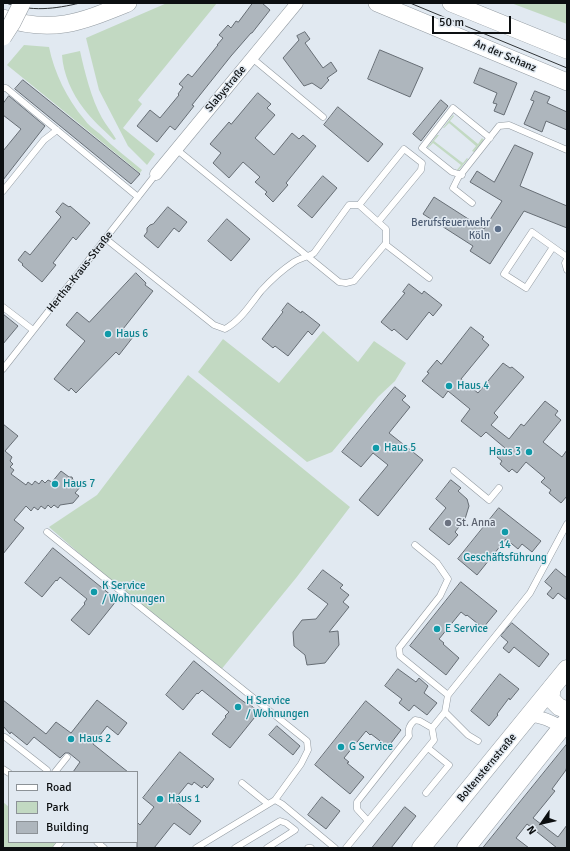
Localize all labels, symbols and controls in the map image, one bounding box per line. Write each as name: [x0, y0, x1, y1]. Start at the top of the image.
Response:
scale bar: [434, 8, 513, 34]
text: 50 m: [439, 15, 464, 30]
street label: An der Schanz: [472, 37, 538, 75]
street label: Slabystraße: [203, 63, 249, 115]
place label: Berufsfeuerwehr Köln: [411, 216, 490, 242]
marker: Berufsfeuerwehr Köln: [493, 224, 503, 234]
street label: Hertha-Kraus-Straße: [44, 229, 116, 315]
place label: Haus 6: [116, 327, 148, 341]
marker: Haus 6: [103, 329, 113, 339]
place label: Haus 4: [457, 379, 489, 393]
marker: Haus 4: [444, 381, 454, 391]
place label: Haus 5: [384, 441, 416, 455]
marker: Haus 5: [371, 443, 381, 453]
place label: Haus 3: [489, 445, 521, 459]
marker: Haus 3: [524, 447, 534, 457]
place label: Haus 7: [63, 477, 95, 491]
marker: Haus 7: [50, 479, 60, 489]
place label: St. Anna: [456, 516, 496, 530]
marker: St. Anna: [443, 518, 453, 528]
marker: 14 Geschäftsführung: [500, 527, 510, 537]
place label: 14 Geschäftsführung: [463, 538, 547, 564]
place label: K Service / Wohnungen: [102, 579, 165, 605]
marker: K Service / Wohnungen: [89, 587, 99, 597]
place label: E Service: [445, 622, 488, 636]
marker: E Service: [432, 624, 442, 634]
place label: H Service / Wohnungen: [246, 694, 309, 720]
marker: H Service / Wohnungen: [233, 702, 243, 712]
street label: Boltensternstraße: [454, 731, 520, 805]
place label: Haus 2: [79, 732, 111, 746]
marker: Haus 2: [66, 734, 76, 744]
place label: G Service: [349, 740, 393, 754]
marker: G Service: [336, 742, 346, 752]
legend: [8, 771, 138, 843]
text: Road: [46, 780, 72, 795]
place label: Haus 1: [168, 792, 200, 806]
marker: Haus 1: [155, 794, 165, 804]
text: Park: [46, 800, 69, 815]
north arrow: [522, 803, 562, 843]
text: Building: [46, 820, 89, 835]
text: N: [524, 823, 539, 837]

